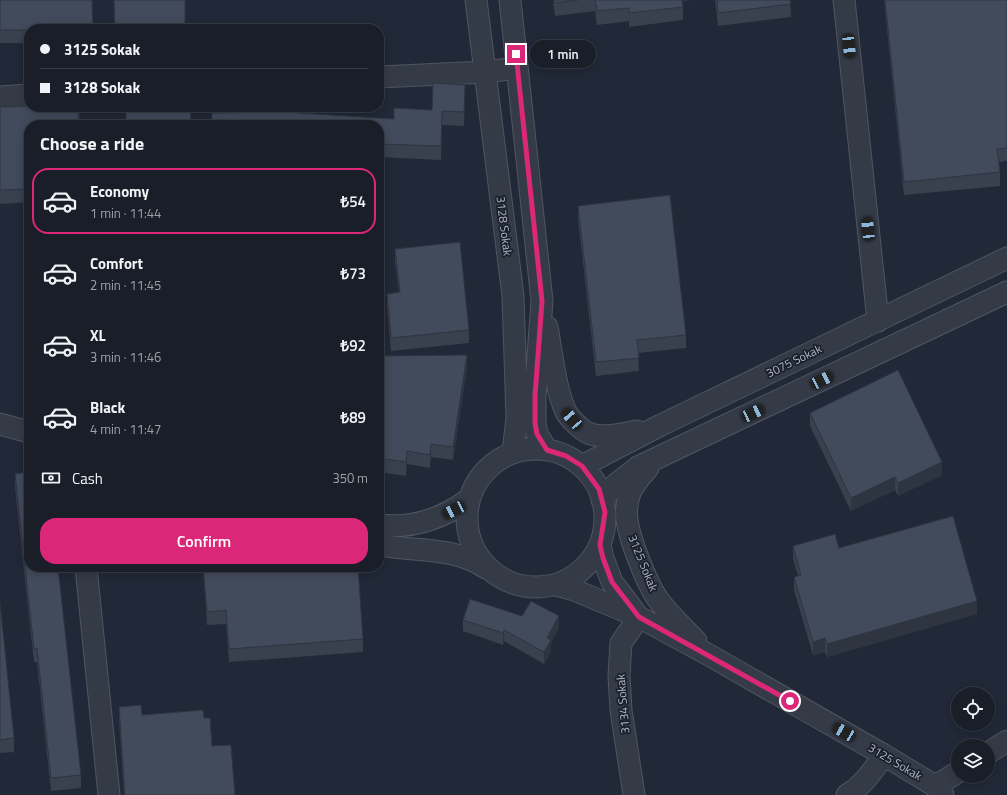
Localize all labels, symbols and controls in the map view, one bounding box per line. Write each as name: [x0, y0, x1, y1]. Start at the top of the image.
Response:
car: [842, 33, 856, 59]
text: 3125 Sokak: [64, 38, 140, 61]
callout: 1 min: [530, 40, 596, 68]
text: 1 min: [547, 44, 579, 64]
route end: [507, 45, 525, 63]
text: 3128 Sokak: [64, 76, 140, 99]
text: Choose a ride: [40, 130, 144, 157]
text: Economy: [90, 180, 149, 203]
icon: car: [42, 183, 78, 219]
text: ₺54: [341, 190, 366, 213]
street label: 3128 Sokak: [491, 195, 518, 257]
text: 1 min · 11:44: [90, 203, 161, 223]
car: [861, 216, 875, 242]
text: Comfort: [90, 252, 143, 275]
icon: car: [42, 255, 78, 291]
text: ₺73: [341, 262, 366, 285]
text: 2 min · 11:45: [90, 275, 161, 295]
text: XL: [90, 324, 106, 347]
icon: car: [42, 327, 78, 363]
text: ₺92: [341, 334, 366, 357]
street label: 3075 Sokak: [763, 339, 825, 382]
text: 3 min · 11:46: [90, 347, 161, 367]
car: [809, 369, 835, 391]
text: Black: [90, 396, 125, 419]
icon: car: [42, 399, 78, 435]
car: [740, 402, 766, 424]
text: ₺89: [341, 406, 366, 429]
car: [560, 406, 584, 432]
text: 4 min · 11:47: [90, 419, 161, 439]
icon: cash: [40, 467, 62, 489]
text: Cash: [72, 467, 103, 490]
text: 350 m: [332, 468, 368, 488]
car: [441, 499, 467, 521]
button: Confirm: [40, 518, 368, 564]
street label: 3125 Sokak: [623, 532, 664, 594]
street label: 3134 Sokak: [610, 673, 635, 735]
map controls: [951, 687, 995, 783]
button: locate: [951, 687, 995, 731]
route start: [781, 692, 799, 710]
car: [831, 721, 857, 743]
street label: 3125 Sokak: [865, 738, 926, 785]
button: layers: [951, 739, 995, 783]

